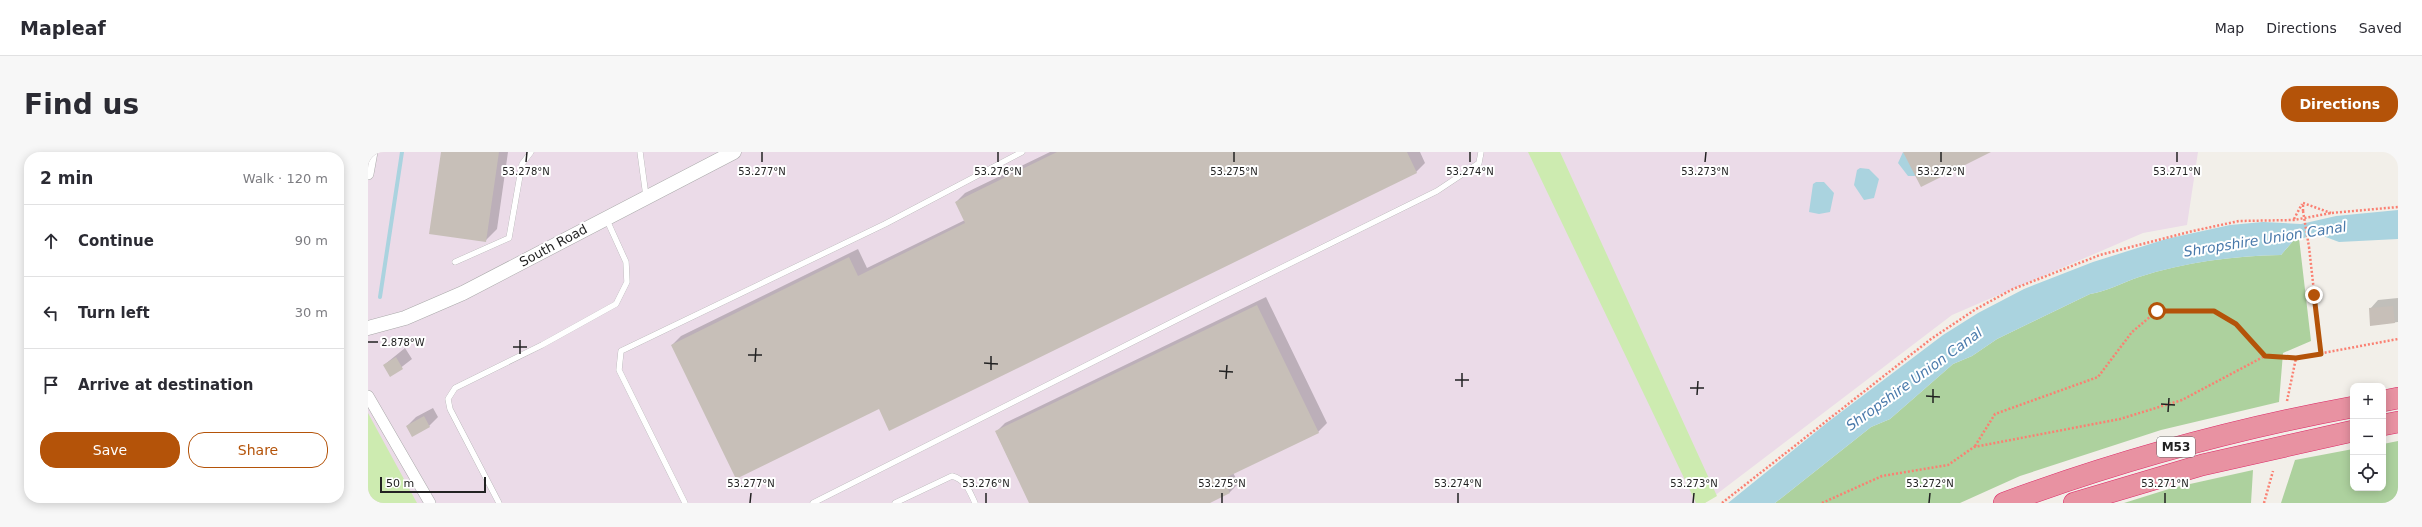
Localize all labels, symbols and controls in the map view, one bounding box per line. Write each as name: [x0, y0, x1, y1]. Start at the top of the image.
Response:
text: Mapleaf: [20, 17, 106, 39]
text: Map: [2215, 20, 2244, 36]
text: Directions: [2266, 20, 2337, 36]
text: Saved: [2359, 20, 2402, 36]
button: Directions: [2281, 86, 2398, 122]
text: Find us: [24, 88, 139, 121]
text: 53.278°N: [502, 166, 550, 177]
text: 53.277°N: [738, 166, 786, 177]
text: 53.276°N: [974, 166, 1022, 177]
text: 53.275°N: [1210, 166, 1258, 177]
text: 53.274°N: [1446, 166, 1494, 177]
text: 53.273°N: [1681, 166, 1729, 177]
text: 53.272°N: [1917, 166, 1965, 177]
text: 53.271°N: [2153, 166, 2201, 177]
text: 2 min: [40, 168, 93, 188]
text: Walk · 120 m: [243, 171, 328, 186]
water label: Shropshire Union Canal: [2183, 218, 2348, 260]
street label: South Road: [517, 221, 590, 270]
icon: ahead: [40, 230, 62, 252]
text: Continue: [78, 232, 154, 250]
text: 90 m: [295, 233, 328, 248]
route end: [2305, 286, 2323, 304]
icon: left: [40, 302, 62, 324]
route start: [2148, 302, 2166, 320]
text: Turn left: [78, 304, 150, 322]
text: 30 m: [295, 305, 328, 320]
water label: Shropshire Union Canal: [1843, 324, 1985, 434]
text: 2.878°W: [381, 337, 425, 348]
icon: arrive: [40, 374, 62, 396]
text: Arrive at destination: [78, 376, 253, 394]
map controls: [2350, 383, 2386, 491]
button: +: [2350, 383, 2386, 419]
button: −: [2350, 419, 2386, 455]
button: Save: [40, 432, 180, 468]
button: Share: [188, 432, 328, 468]
road number: M53: [2157, 437, 2195, 457]
button: locate: [2350, 455, 2386, 491]
scale bar: [380, 475, 486, 494]
text: 50 m: [386, 477, 414, 490]
text: 53.277°N: [727, 478, 775, 489]
text: 53.276°N: [962, 478, 1010, 489]
text: 53.275°N: [1198, 478, 1246, 489]
text: 53.274°N: [1434, 478, 1482, 489]
text: 53.273°N: [1670, 478, 1718, 489]
text: 53.272°N: [1906, 478, 1954, 489]
text: 53.271°N: [2141, 478, 2189, 489]

